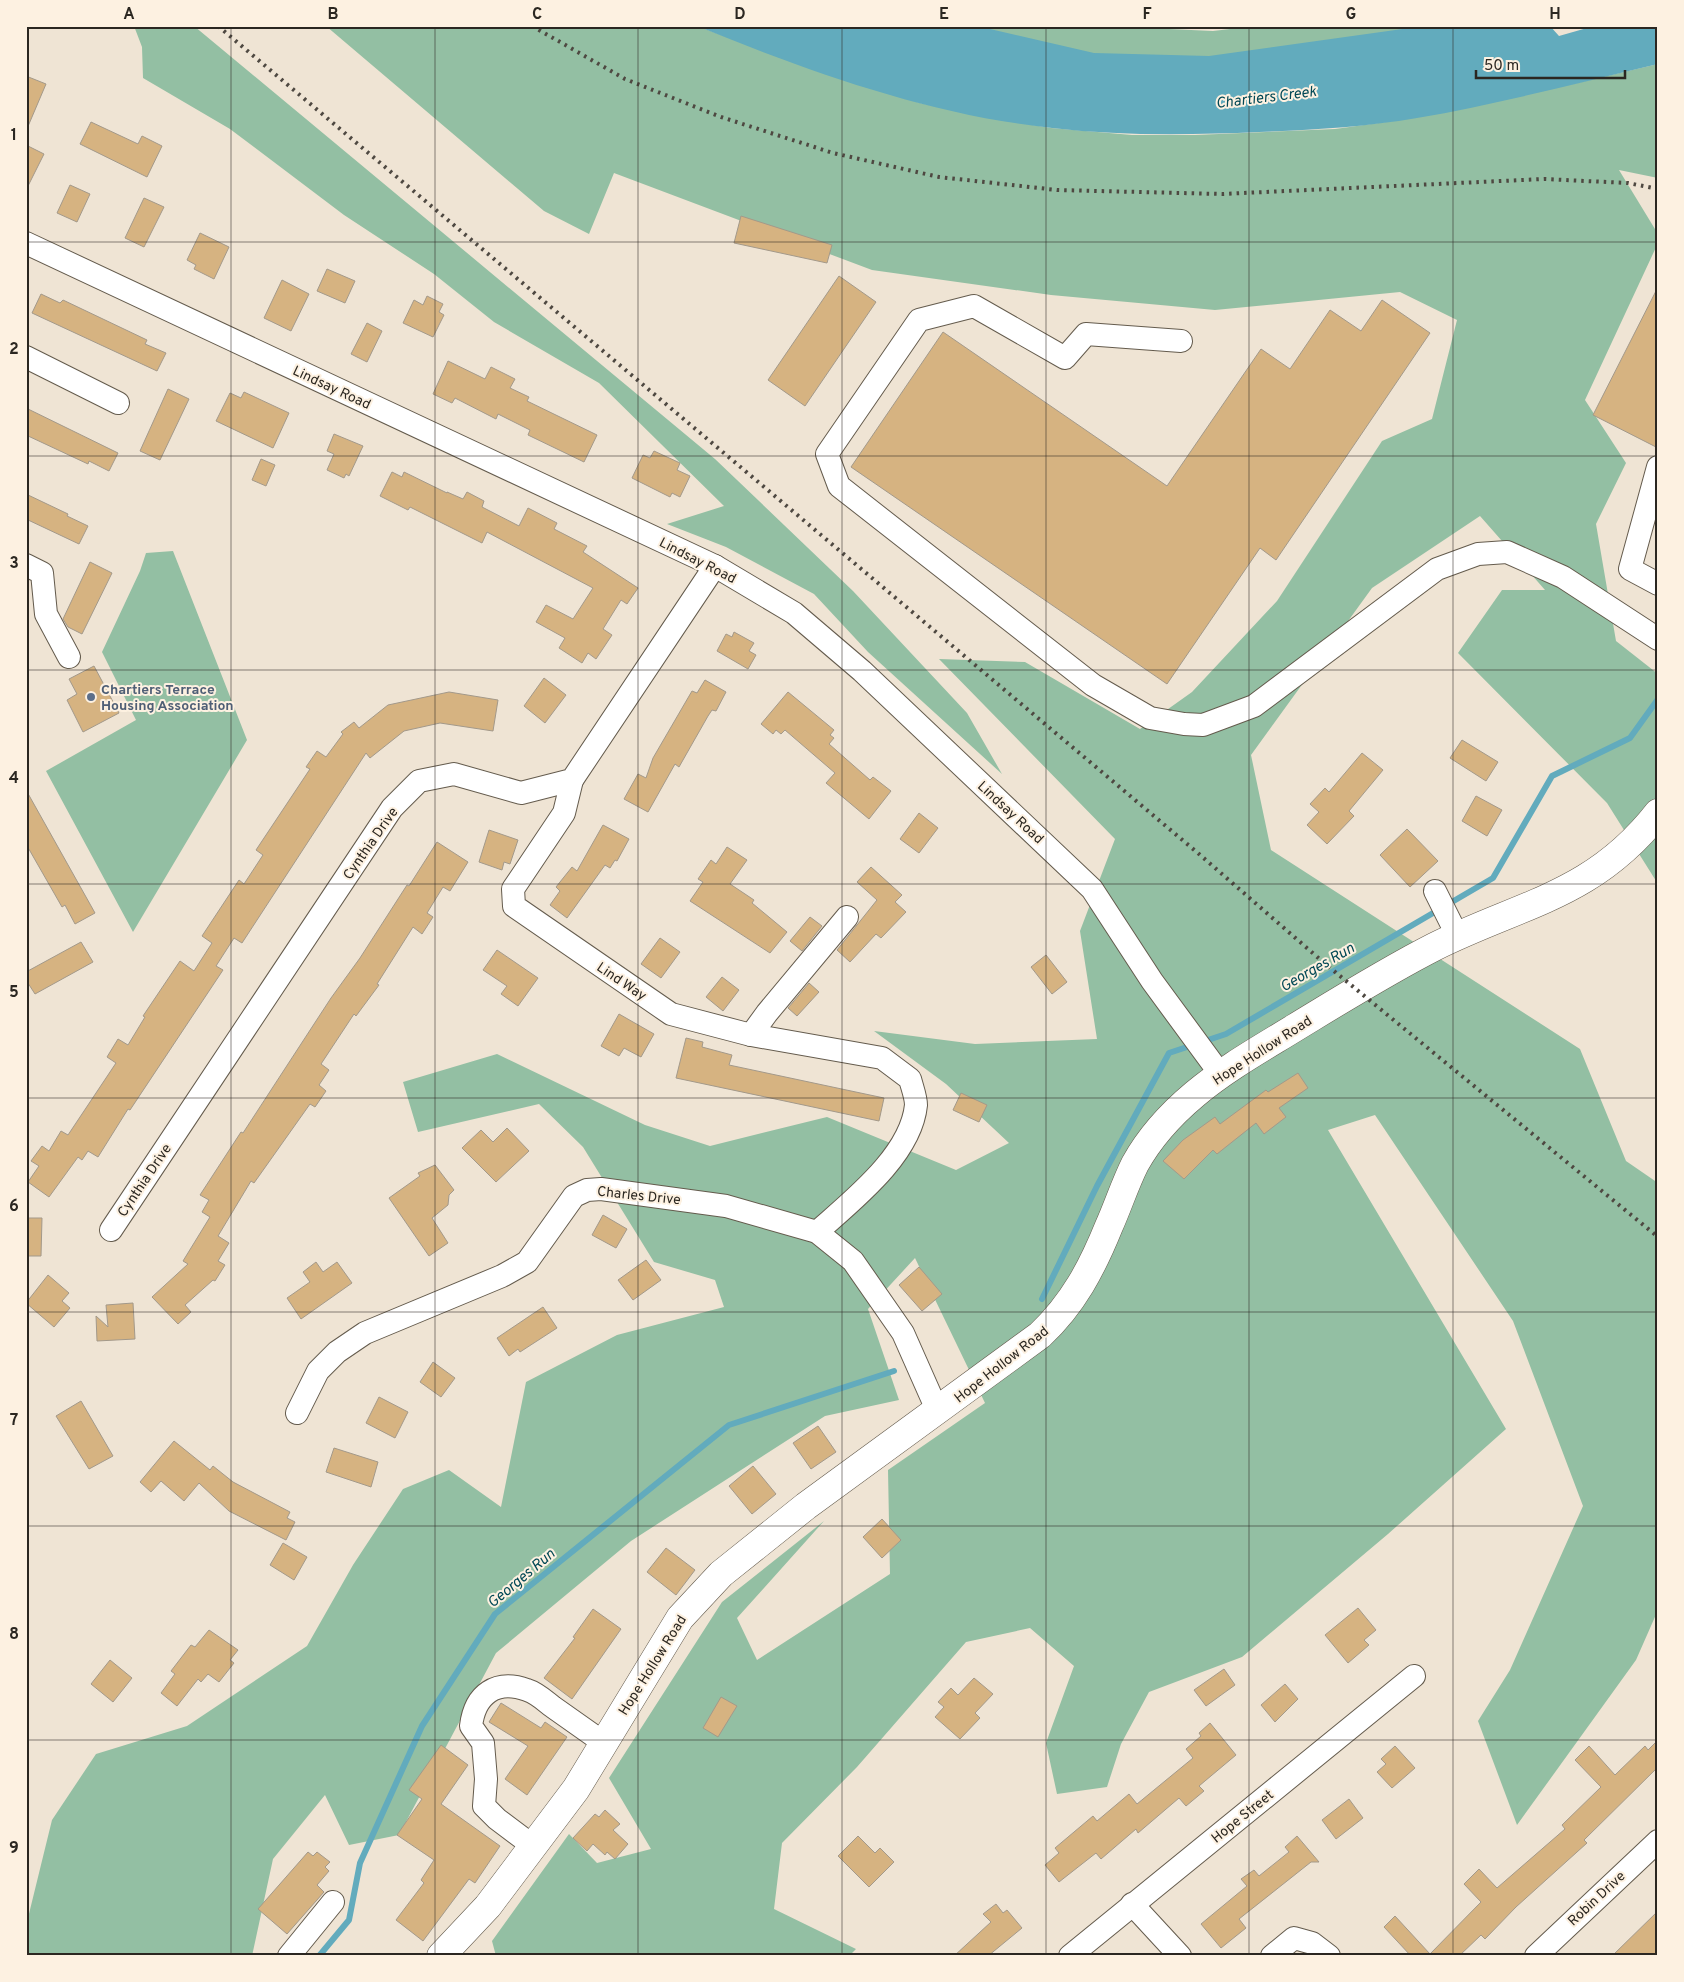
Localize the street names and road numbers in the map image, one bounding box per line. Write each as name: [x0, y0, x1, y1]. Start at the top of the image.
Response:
street label: Lindsay Road: [290, 363, 373, 414]
street label: Lindsay Road: [656, 535, 739, 588]
street label: Lindsay Road: [973, 778, 1047, 848]
street label: Cynthia Drive: [340, 804, 402, 883]
street label: Lind Way: [593, 959, 649, 1005]
street label: Hope Hollow Road: [1210, 1013, 1316, 1090]
street label: Cynthia Drive: [115, 1141, 176, 1221]
street label: Charles Drive: [596, 1184, 682, 1209]
street label: Hope Hollow Road: [951, 1323, 1052, 1407]
street label: Hope Hollow Road: [616, 1613, 691, 1719]
street label: Hope Street: [1208, 1787, 1277, 1847]
street label: Robin Drive: [1565, 1868, 1629, 1930]

